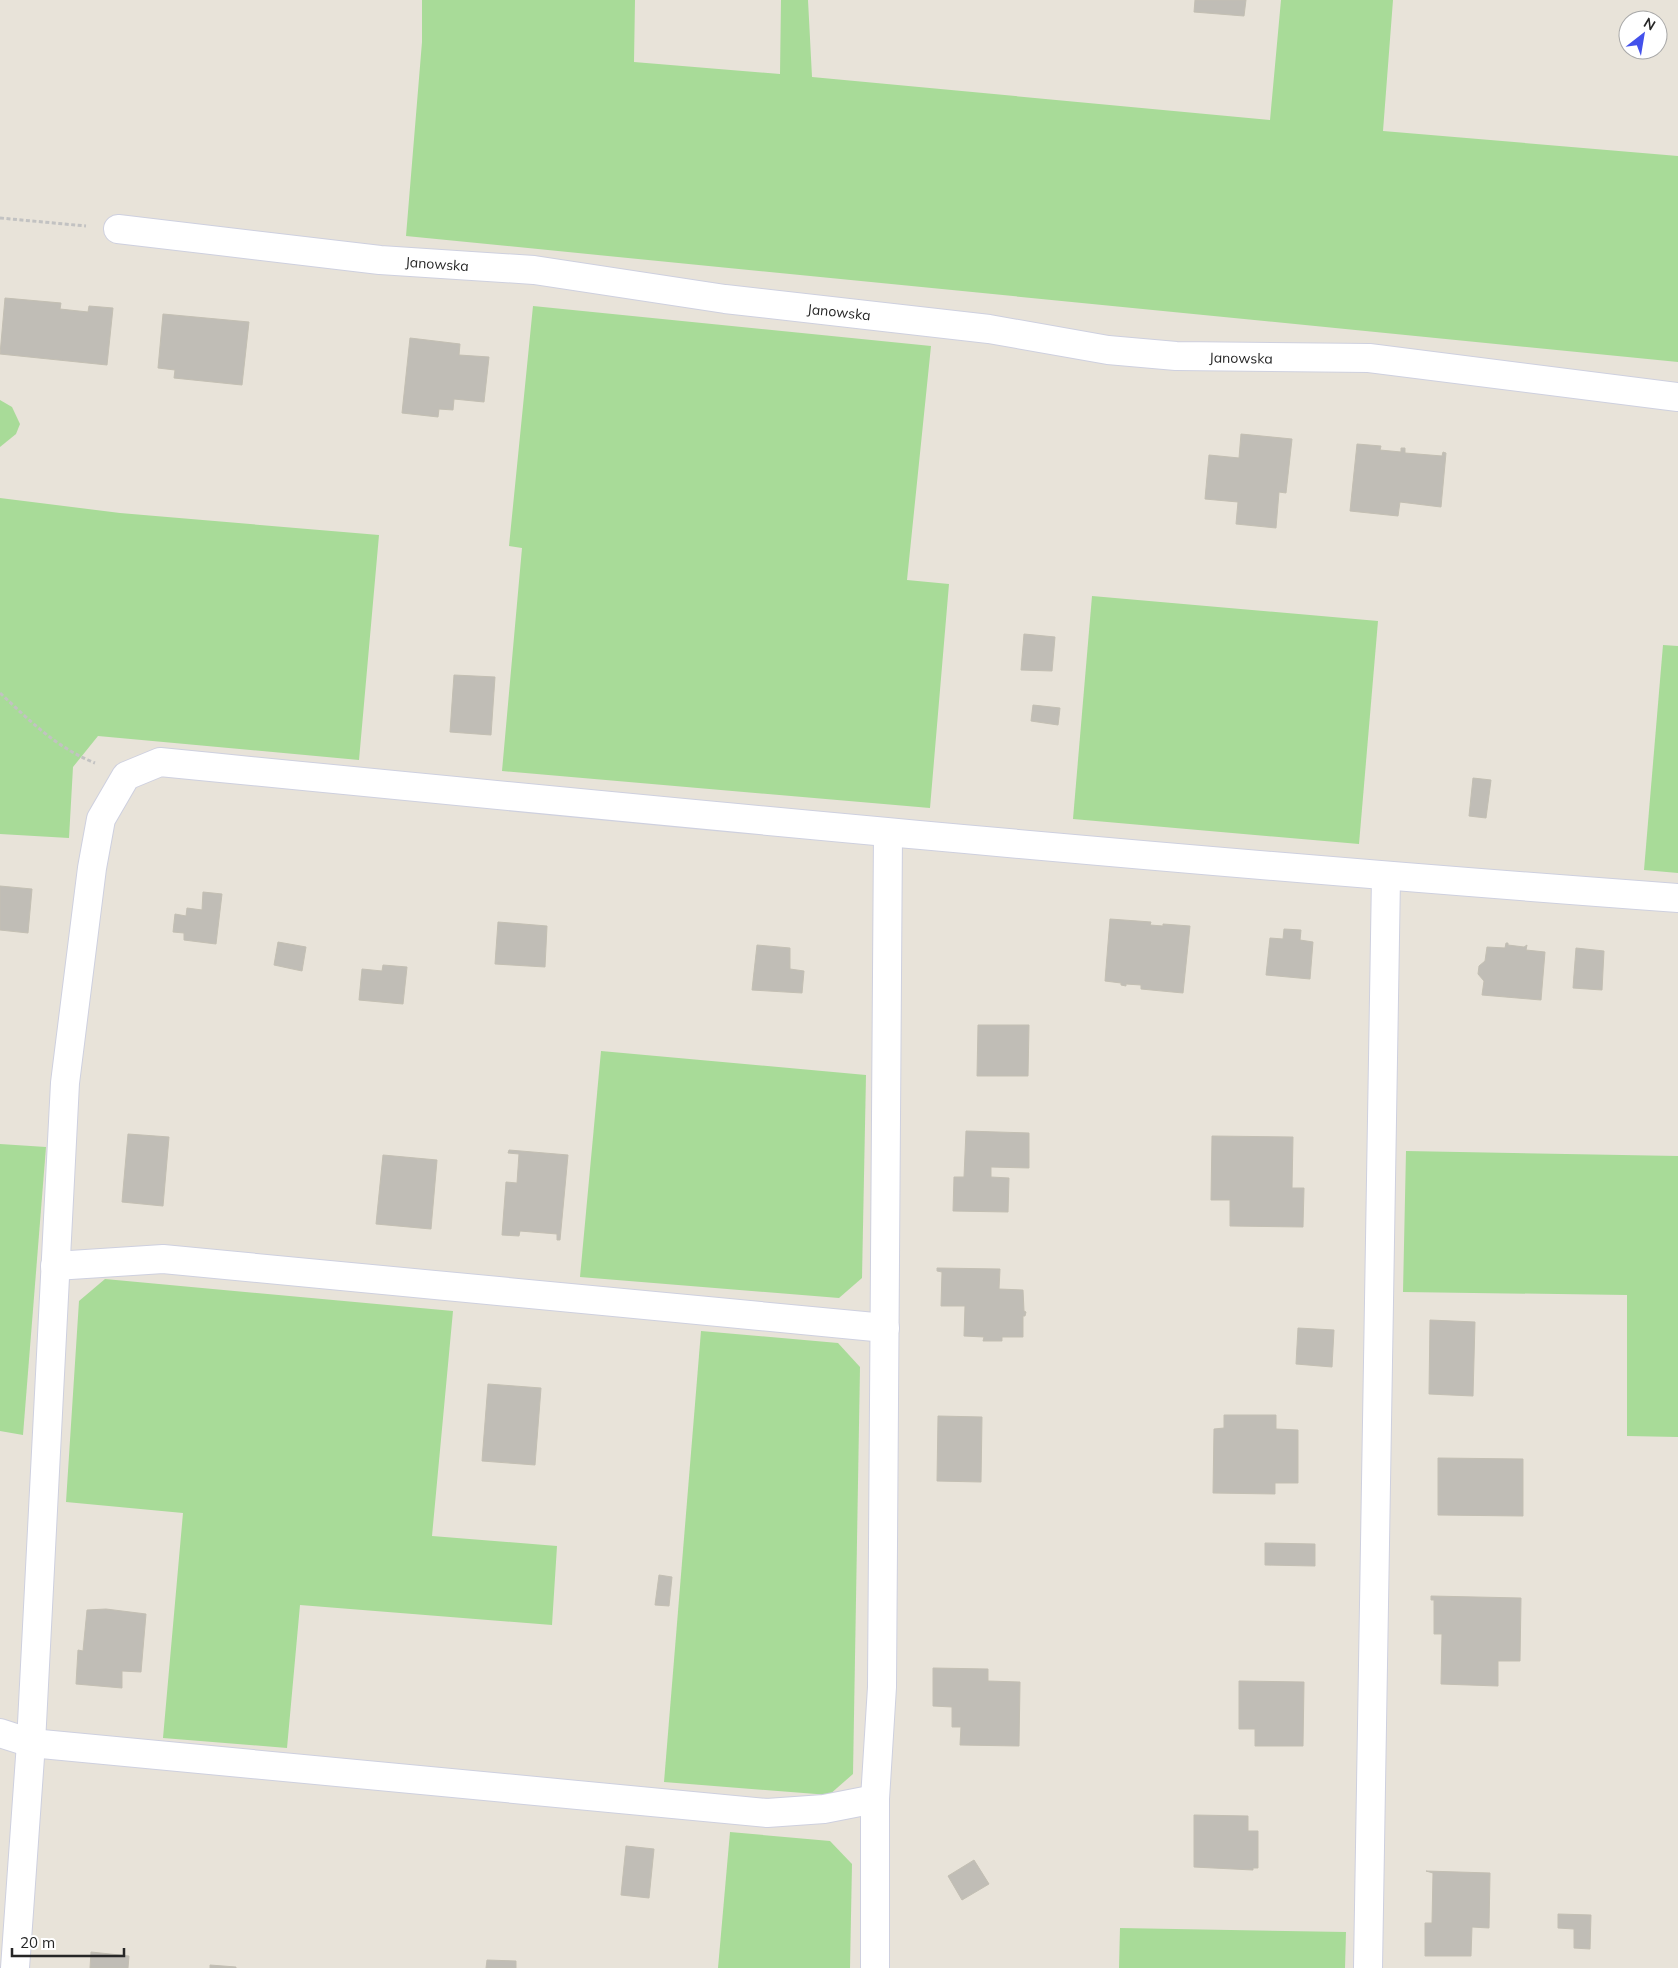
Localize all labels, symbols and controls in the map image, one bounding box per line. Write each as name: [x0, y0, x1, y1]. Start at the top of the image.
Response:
north arrow: [1618, 10, 1668, 60]
text: N: [1641, 13, 1659, 34]
street label: Janowska: [405, 253, 469, 275]
street label: Janowska: [806, 300, 872, 324]
street label: Janowska: [1209, 348, 1273, 368]
scale bar: [12, 1926, 125, 1958]
text: 20 m: [20, 1933, 55, 1952]

